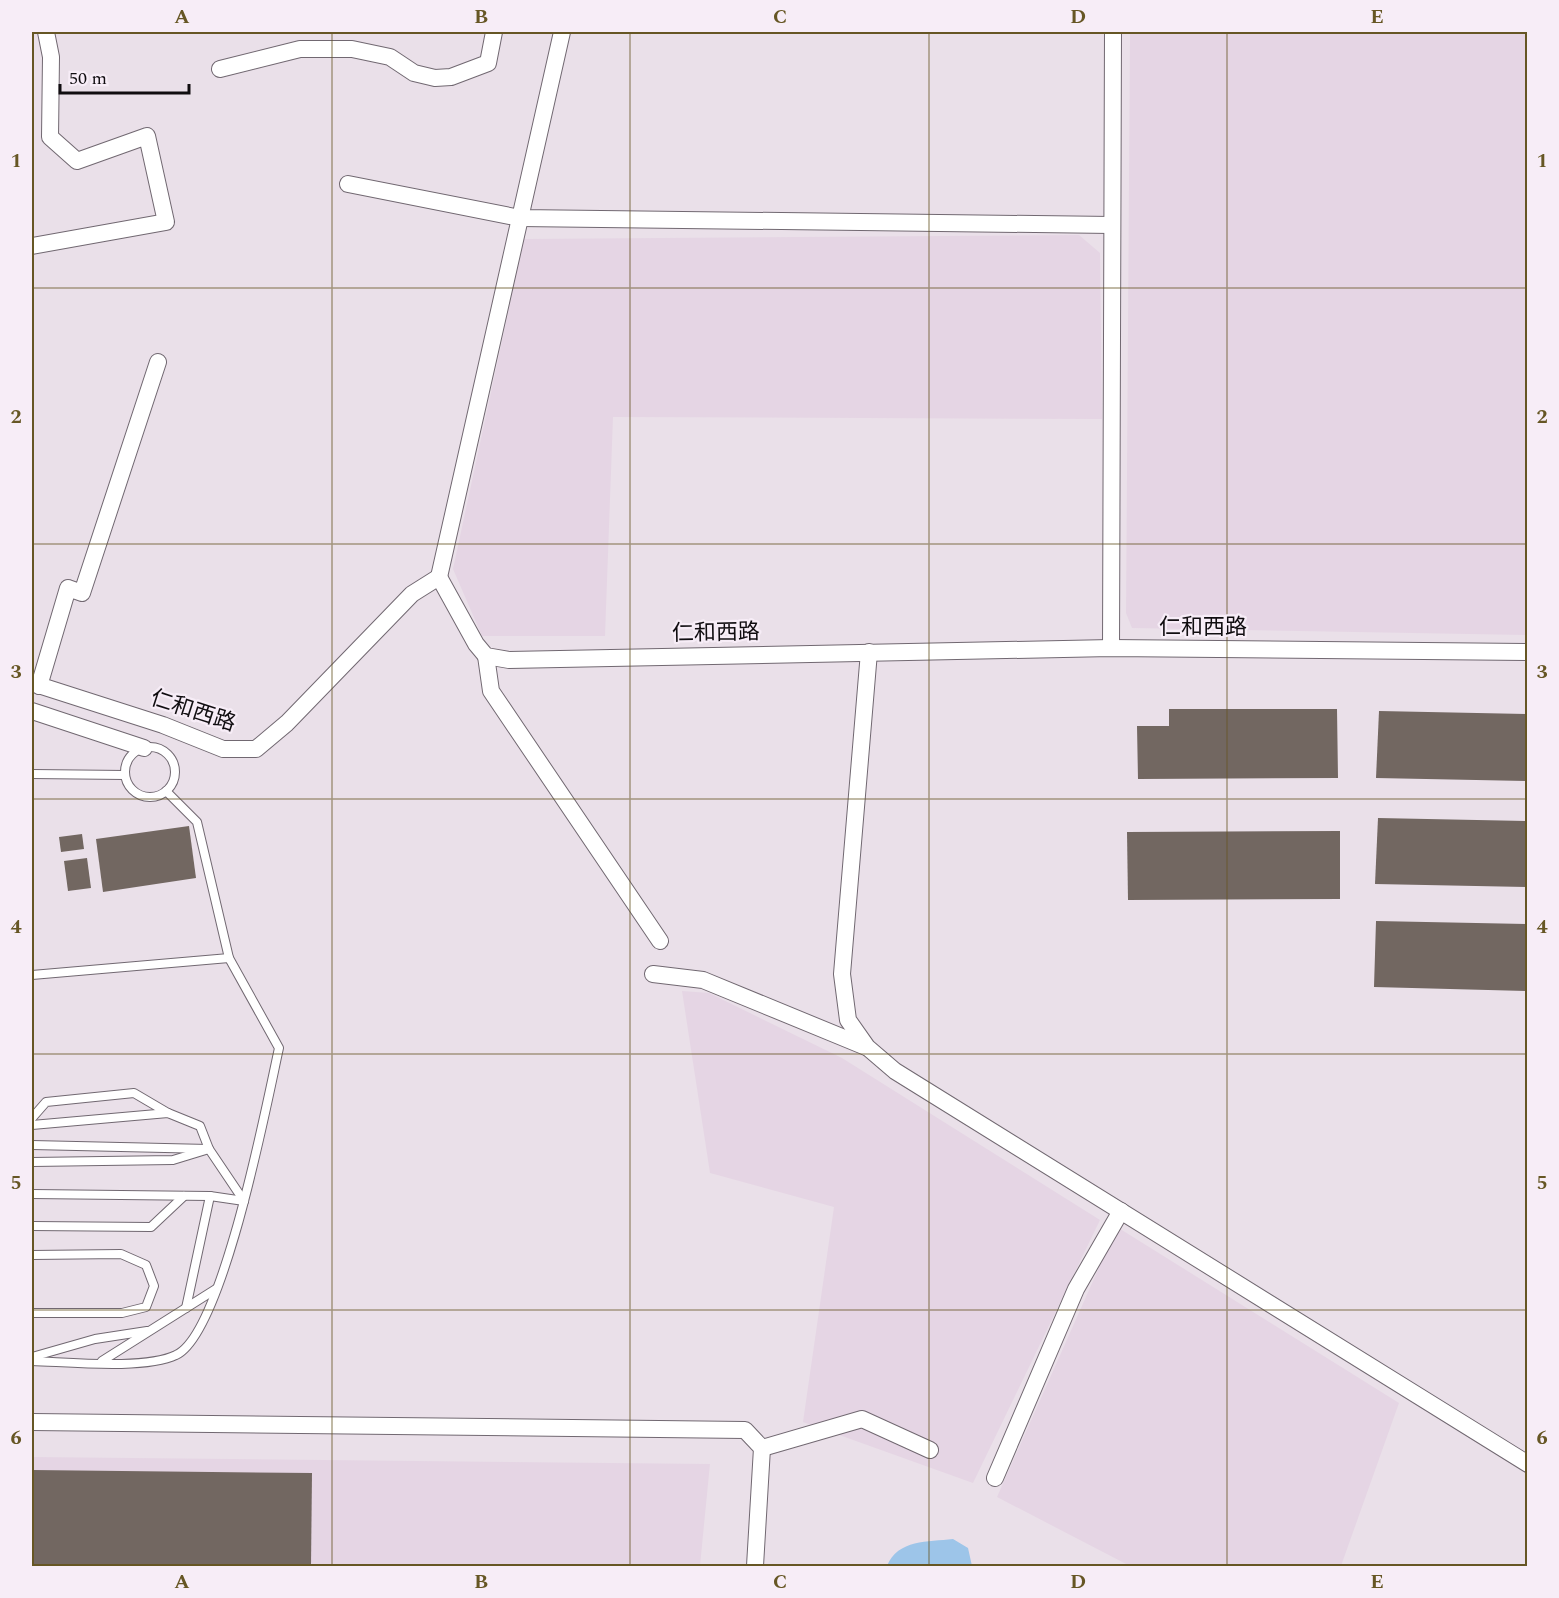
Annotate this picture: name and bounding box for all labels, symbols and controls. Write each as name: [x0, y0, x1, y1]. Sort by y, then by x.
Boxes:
text: A: [174, 2, 190, 32]
text: B: [474, 2, 488, 32]
text: C: [773, 2, 787, 32]
text: D: [1070, 2, 1086, 32]
text: E: [1370, 2, 1384, 32]
scale bar: [60, 57, 189, 95]
text: 50 m: [69, 65, 107, 92]
text: 1: [10, 146, 22, 176]
text: 1: [1536, 146, 1548, 176]
text: 2: [10, 402, 22, 432]
text: 2: [1536, 402, 1548, 432]
street label: 仁和西路: [1159, 611, 1247, 644]
street label: 仁和西路: [672, 616, 760, 650]
text: 3: [10, 657, 22, 687]
text: 3: [1536, 657, 1548, 687]
street label: 仁和西路: [146, 682, 240, 740]
text: 4: [10, 912, 22, 942]
text: 4: [1536, 912, 1548, 942]
text: 5: [10, 1168, 22, 1198]
text: 5: [1536, 1168, 1548, 1198]
text: 6: [10, 1423, 22, 1453]
text: 6: [1536, 1423, 1548, 1453]
text: A: [174, 1567, 190, 1597]
text: B: [474, 1567, 488, 1597]
text: C: [773, 1567, 787, 1597]
text: D: [1070, 1567, 1086, 1597]
text: E: [1370, 1567, 1384, 1597]

